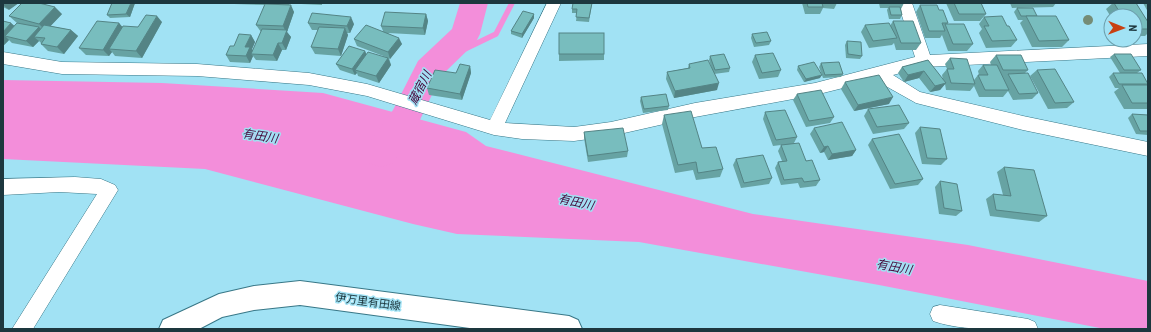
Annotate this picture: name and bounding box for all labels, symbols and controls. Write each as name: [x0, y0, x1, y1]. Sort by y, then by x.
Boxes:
north arrow: [1103, 8, 1143, 48]
text: N: [1126, 25, 1139, 32]
water label: 蔵宿川: [406, 67, 435, 107]
water label: 有田川: [241, 126, 281, 146]
water label: 有田川: [557, 191, 597, 213]
water label: 有田川: [875, 257, 915, 277]
street label: 伊万里有田線: [334, 291, 402, 313]

